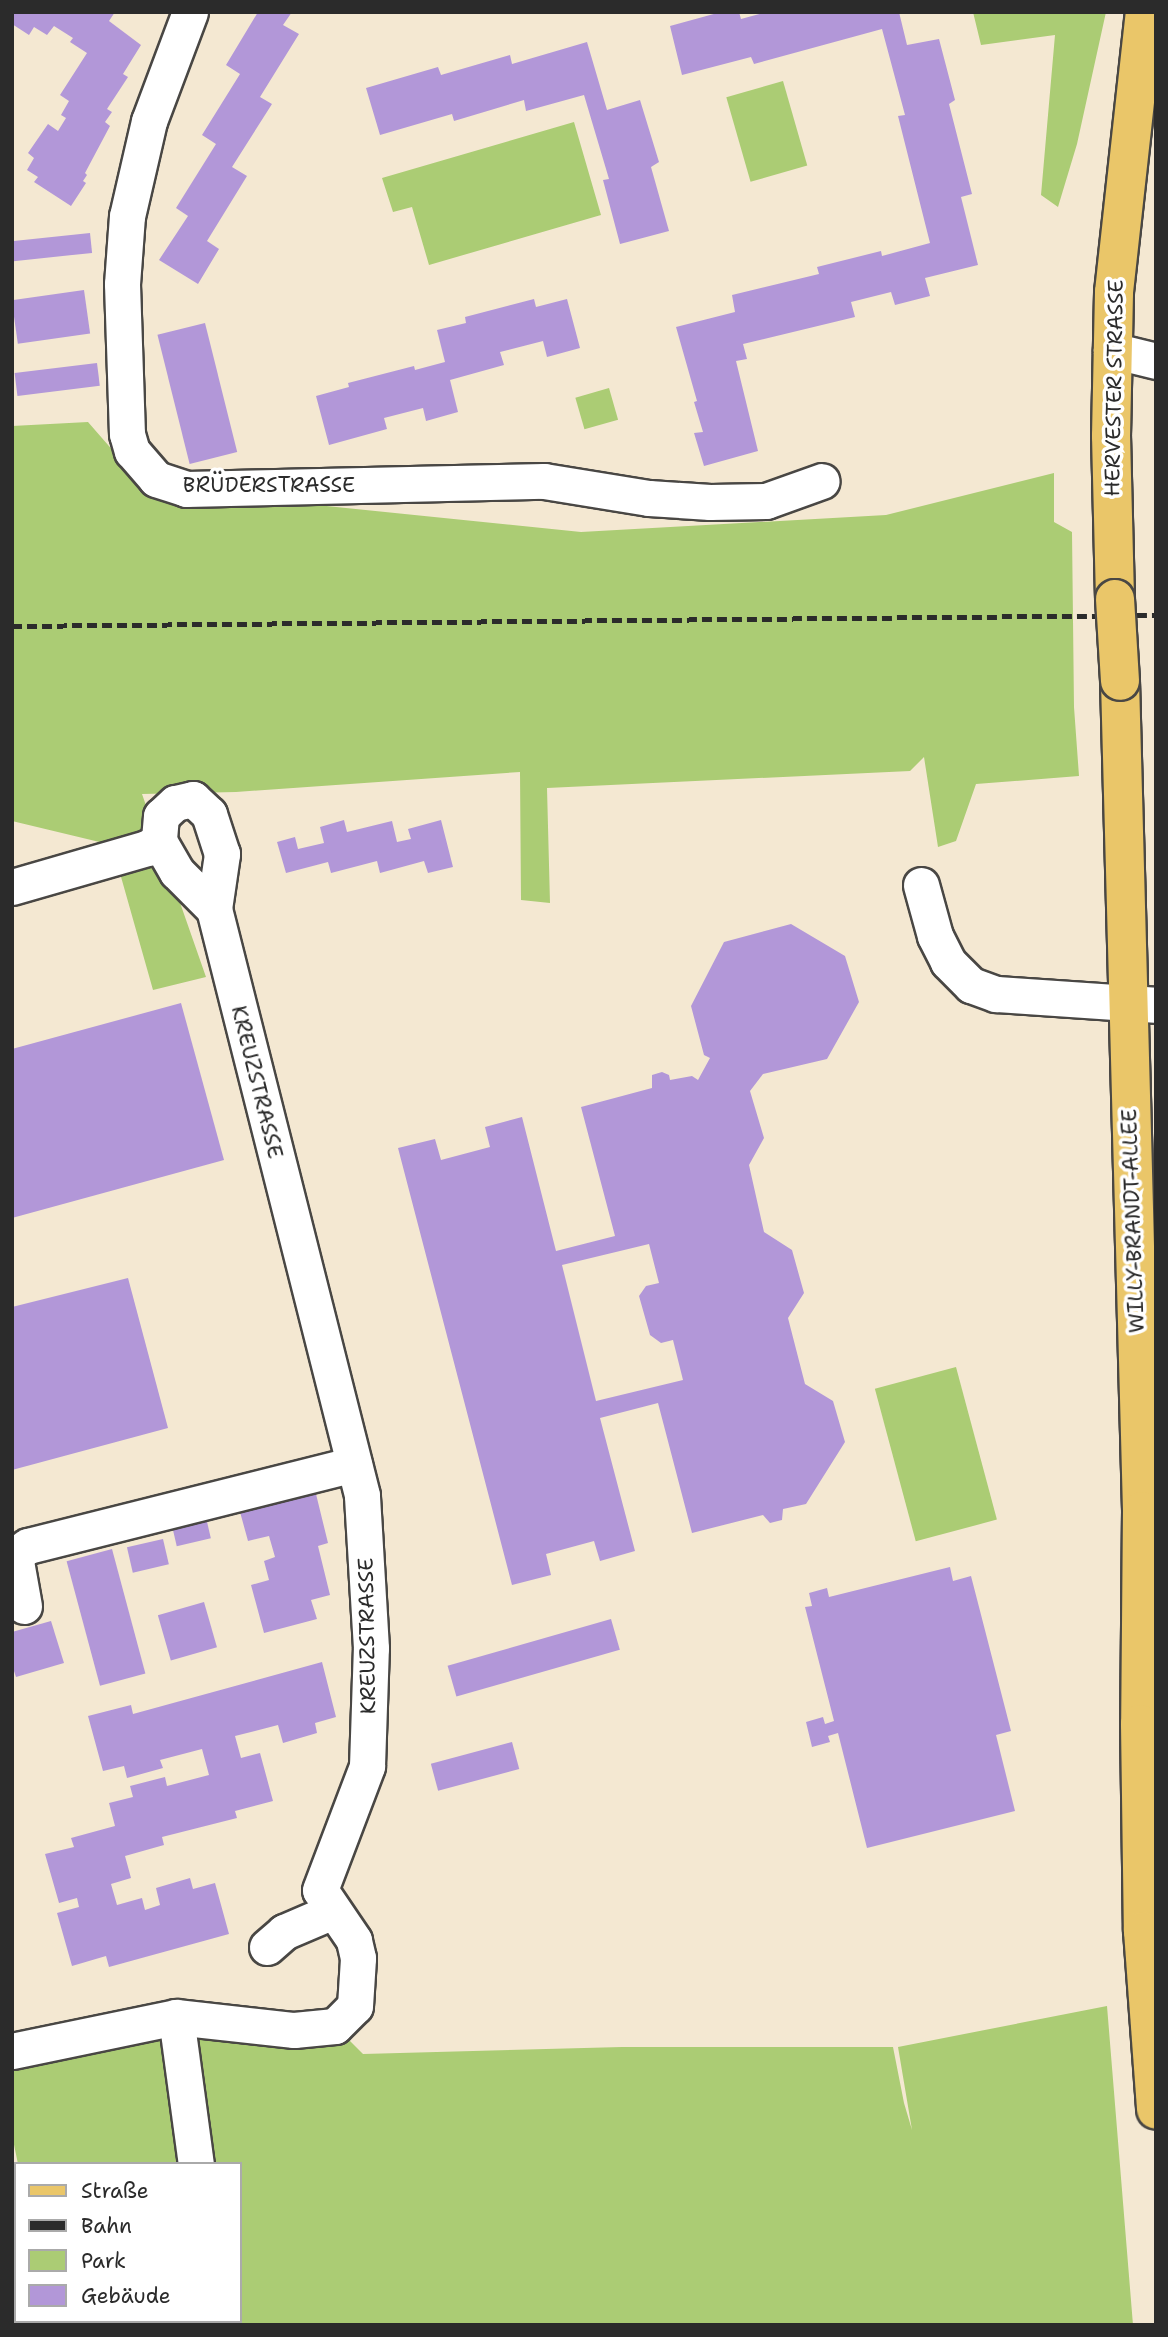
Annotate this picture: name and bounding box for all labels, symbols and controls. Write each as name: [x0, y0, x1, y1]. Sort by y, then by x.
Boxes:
street label: HERVESTER STRASSE: [1100, 279, 1128, 497]
street label: BRÜDERSTRASSE: [183, 472, 355, 498]
street label: KREUZSTRASSE: [226, 1003, 288, 1161]
street label: WILLY-BRANDT-ALLEE: [1116, 1108, 1150, 1334]
street label: KREUZSTRASSE: [353, 1557, 381, 1715]
legend: [14, 2162, 242, 2323]
text: Straße: [81, 2177, 149, 2205]
text: Bahn: [81, 2212, 132, 2240]
text: Park: [81, 2247, 126, 2275]
text: Gebäude: [81, 2282, 171, 2310]

